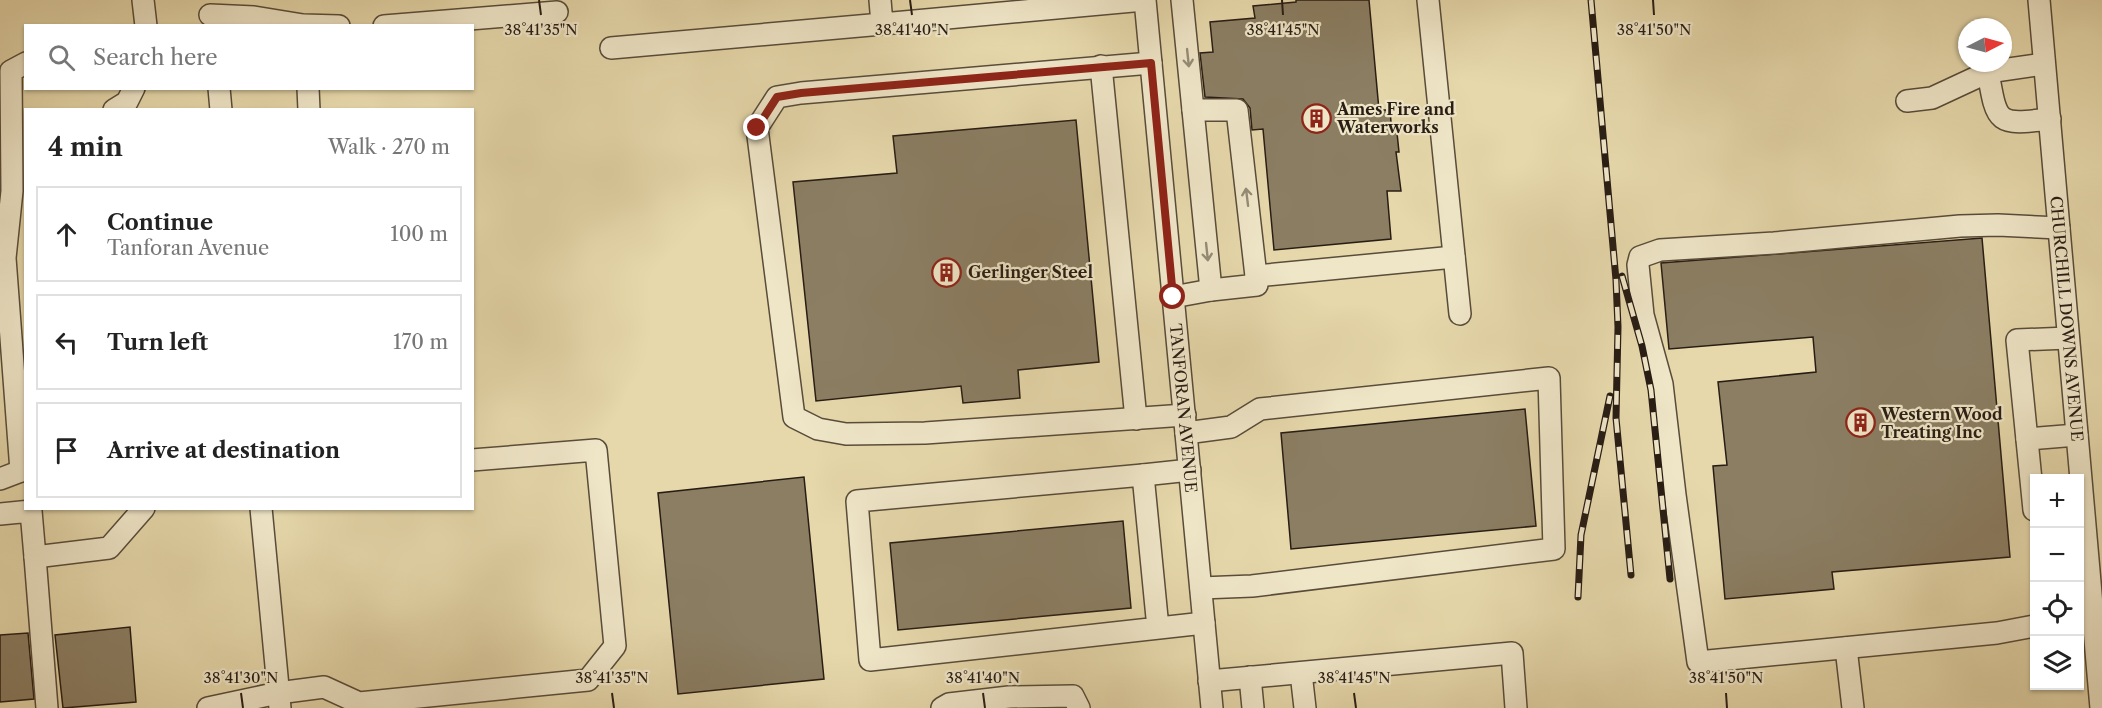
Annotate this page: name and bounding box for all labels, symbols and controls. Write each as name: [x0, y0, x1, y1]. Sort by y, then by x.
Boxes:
north arrow: [1958, 18, 2012, 72]
text: 38°41'35"N: [504, 20, 578, 39]
text: 38°41'40"N: [875, 20, 949, 39]
text: 38°41'45"N: [1246, 20, 1320, 39]
text: 38°41'50"N: [1617, 20, 1691, 39]
search box: [24, 24, 474, 90]
icon: search: [45, 41, 78, 74]
text: Search here: [93, 44, 218, 71]
one-way arrow: [1183, 48, 1194, 68]
place label: Ames Fire and Waterworks: [1336, 99, 1455, 137]
building icon: Ames Fire and Waterworks: [1300, 102, 1332, 134]
route end: [743, 114, 769, 140]
text: 4 min: [48, 131, 123, 163]
text: Walk · 270 m: [328, 135, 450, 159]
one-way arrow: [1241, 187, 1252, 207]
street label: CHURCHILL DOWNS AVENUE: [2046, 195, 2088, 442]
text: Continue: [107, 209, 213, 236]
icon: ahead: [50, 218, 83, 251]
text: 100 m: [390, 222, 448, 246]
text: Tanforan Avenue: [107, 236, 269, 260]
one-way arrow: [1202, 242, 1213, 262]
building icon: Gerlinger Steel: [931, 256, 963, 288]
place label: Gerlinger Steel: [968, 262, 1093, 282]
route start: [1159, 283, 1185, 309]
street label: TANFORAN AVENUE: [1166, 323, 1202, 494]
icon: left: [50, 326, 83, 359]
text: Turn left: [107, 329, 208, 356]
text: 170 m: [393, 330, 448, 354]
place label: Western Wood Treating Inc: [1880, 404, 2003, 442]
building icon: Western Wood Treating Inc: [1844, 407, 1876, 439]
icon: arrive: [50, 434, 83, 467]
text: Arrive at destination: [107, 437, 340, 464]
map controls: [2030, 474, 2084, 690]
button: +: [2030, 474, 2084, 528]
button: −: [2030, 528, 2084, 582]
button: locate: [2030, 582, 2084, 636]
button: layers: [2030, 636, 2084, 690]
text: 38°41'30"N: [204, 668, 278, 687]
text: 38°41'35"N: [575, 668, 649, 687]
text: 38°41'40"N: [946, 668, 1020, 687]
text: 38°41'45"N: [1317, 668, 1391, 687]
text: 38°41'50"N: [1689, 668, 1763, 687]

